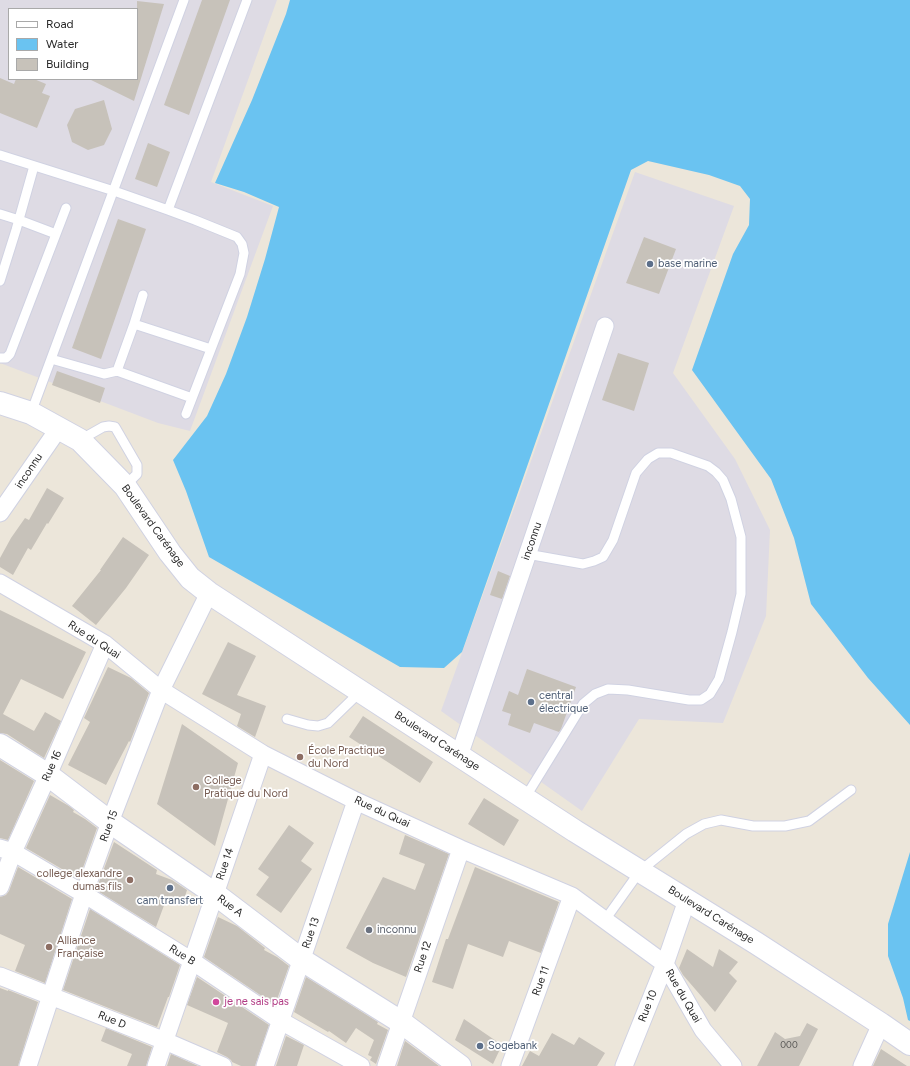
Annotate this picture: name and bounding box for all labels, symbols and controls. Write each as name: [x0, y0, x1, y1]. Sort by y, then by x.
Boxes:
legend: [8, 8, 138, 80]
text: Road: [46, 17, 74, 31]
text: Water: [46, 37, 78, 51]
text: Building: [46, 57, 89, 71]
place label: base marine: [658, 257, 717, 271]
marker: base marine: [645, 259, 655, 269]
street label: inconnu: [13, 451, 45, 491]
street label: Boulevard Carénage: [119, 482, 187, 570]
street label: inconnu: [519, 520, 545, 562]
street label: Rue du Quai: [65, 618, 123, 662]
place label: central électrique: [539, 689, 588, 715]
marker: central électrique: [526, 697, 536, 707]
street label: Boulevard Carénage: [392, 708, 482, 774]
place label: École Practique du Nord: [308, 744, 385, 770]
street label: Rue 16: [39, 748, 65, 784]
marker: École Practique du Nord: [295, 752, 305, 762]
place label: College Pratique du Nord: [204, 774, 288, 800]
marker: College Pratique du Nord: [191, 782, 201, 792]
street label: Rue du Quai: [352, 793, 412, 831]
street label: Rue 15: [97, 808, 121, 844]
street label: Rue 14: [213, 846, 237, 882]
place label: college alexandre dumas fils: [37, 867, 122, 893]
marker: college alexandre dumas fils: [125, 875, 135, 885]
marker: cam transfert: [165, 883, 175, 893]
street label: Boulevard Carénage: [665, 883, 757, 947]
street label: Rue A: [214, 892, 246, 920]
place label: cam transfert: [137, 894, 203, 908]
street label: Rue 13: [300, 916, 322, 950]
place label: inconnu: [377, 923, 416, 937]
marker: inconnu: [364, 925, 374, 935]
place label: Alliance Française: [57, 934, 104, 960]
street label: Rue 12: [411, 940, 435, 974]
marker: Alliance Française: [44, 942, 54, 952]
street label: Rue B: [166, 942, 198, 968]
street label: Rue 11: [530, 964, 552, 998]
street label: Rue du Quai: [662, 967, 704, 1025]
street label: Rue 10: [636, 988, 660, 1024]
place label: je ne sais pas: [224, 995, 289, 1009]
marker: je ne sais pas: [211, 997, 221, 1007]
street label: Rue D: [96, 1008, 128, 1032]
place label: Sogebank: [488, 1039, 537, 1053]
house number: 000: [780, 1040, 798, 1050]
marker: Sogebank: [475, 1041, 485, 1051]

